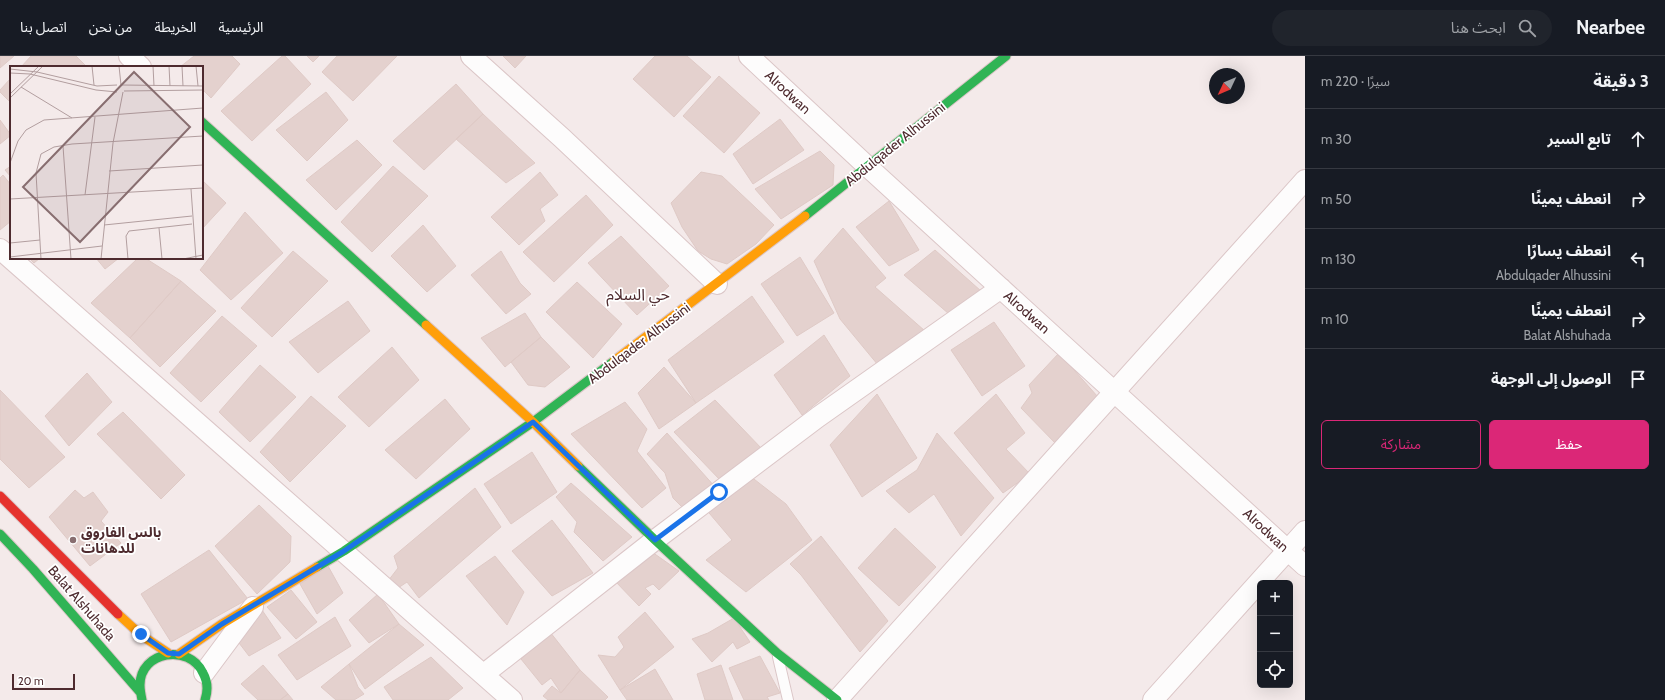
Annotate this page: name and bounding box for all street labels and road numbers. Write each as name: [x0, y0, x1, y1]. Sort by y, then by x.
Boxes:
street label: Alrodwan: [761, 66, 815, 118]
street label: Abdulqader Alhussini: [841, 98, 949, 190]
street label: Alrodwan: [1000, 287, 1054, 338]
street label: Abdulqader Alhussini: [584, 299, 694, 387]
street label: Alrodwan: [1239, 504, 1293, 556]
street label: Balat Alshuhada: [44, 562, 120, 645]

